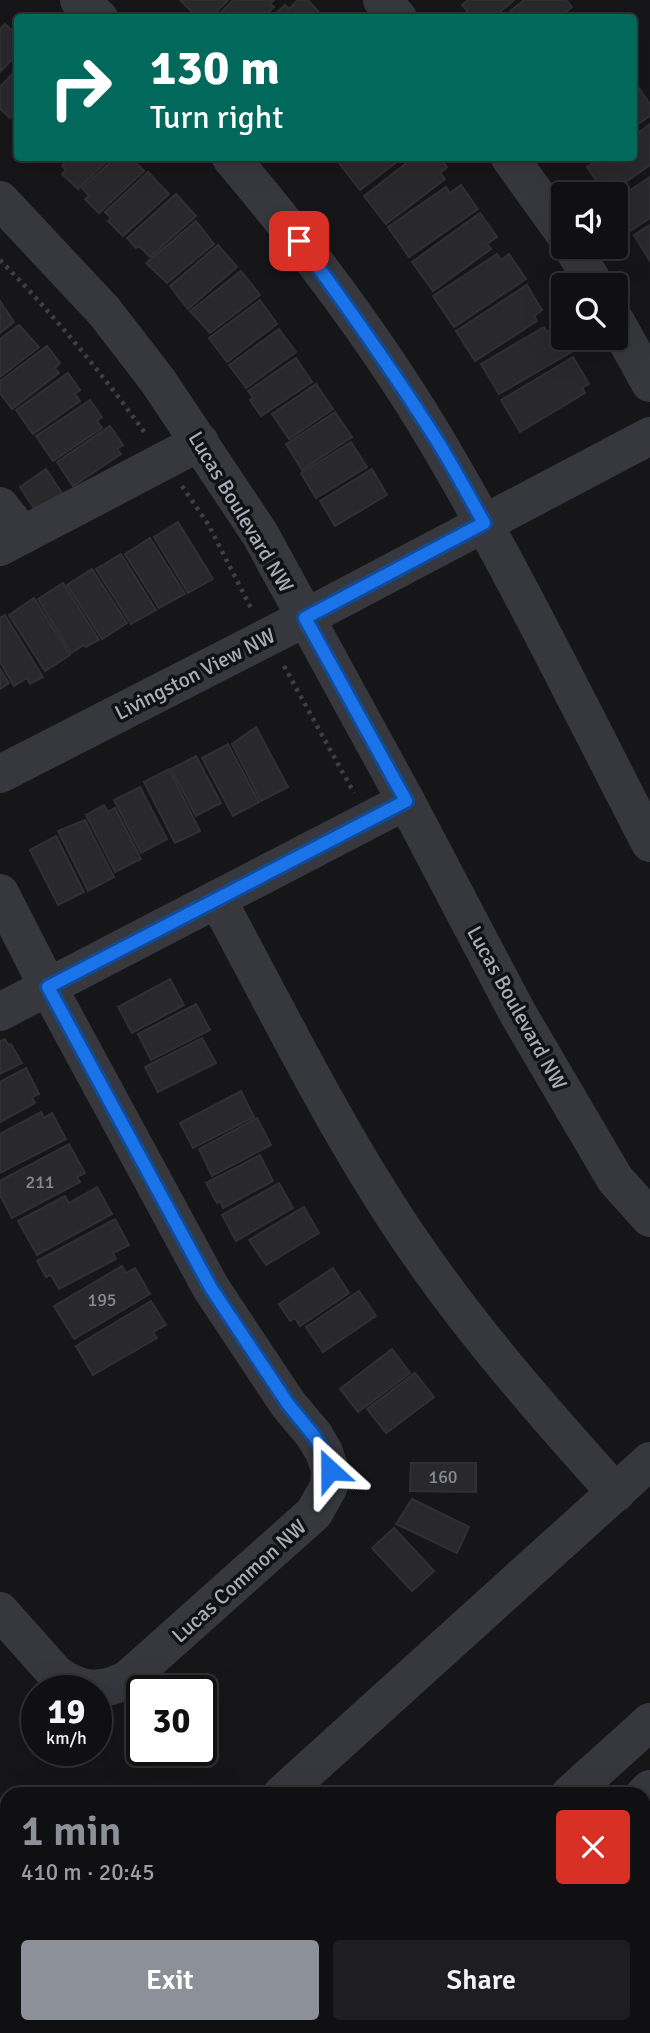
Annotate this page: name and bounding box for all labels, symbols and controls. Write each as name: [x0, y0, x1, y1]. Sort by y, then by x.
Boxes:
text: 130 m: [150, 38, 280, 98]
icon: right: [35, 42, 126, 133]
text: Turn right: [150, 98, 283, 137]
map controls: [551, 182, 628, 350]
button: sound: [551, 182, 628, 259]
pin: [269, 211, 329, 271]
icon: arrive: [280, 222, 318, 260]
button: search: [551, 273, 628, 350]
street label: Lucas Boulevard NW: [183, 427, 299, 597]
street label: Livingston View NW: [110, 622, 280, 726]
street label: Lucas Boulevard NW: [461, 922, 573, 1095]
house number: 211: [25, 1171, 55, 1193]
house number: 195: [87, 1289, 117, 1311]
position arrow: [293, 1433, 367, 1507]
house number: 160: [428, 1466, 458, 1488]
street label: Lucas Common NW: [166, 1514, 312, 1648]
speed limit sign: 30: [126, 1675, 217, 1766]
text: 19: [48, 1690, 85, 1733]
text: km/h: [46, 1727, 87, 1749]
text: 1 min: [21, 1806, 122, 1857]
button: close: [556, 1810, 630, 1884]
text: 410 m · 20:45: [21, 1858, 155, 1887]
button: Exit: [21, 1940, 319, 2020]
button: Share: [333, 1940, 630, 2020]

